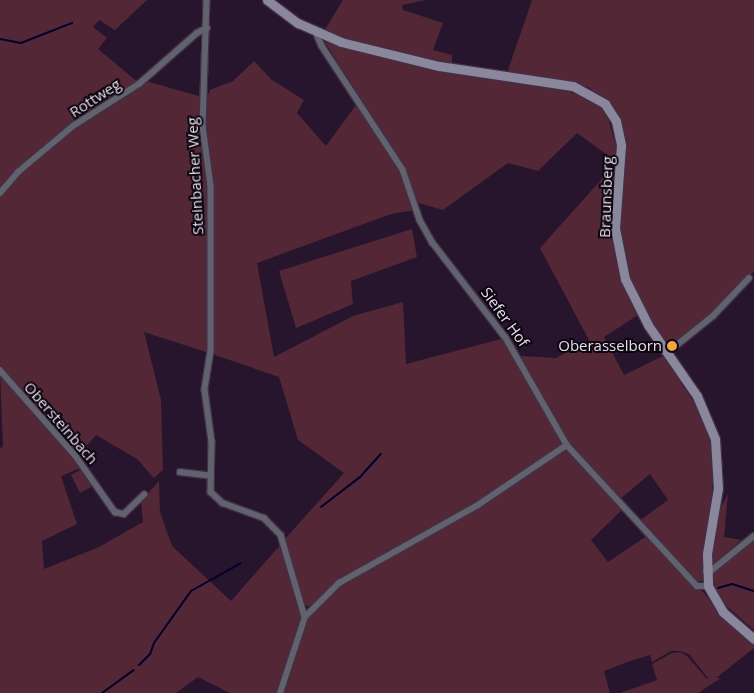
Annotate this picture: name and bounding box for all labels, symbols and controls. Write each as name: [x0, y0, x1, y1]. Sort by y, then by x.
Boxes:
street label: Rottweg: [66, 75, 124, 121]
street label: Steinbacher Weg: [183, 117, 207, 235]
street label: Braunsberg: [596, 156, 616, 238]
street label: Siefer Hof: [477, 284, 533, 350]
place label: Oberasselborn: [558, 337, 662, 355]
marker: Oberasselborn: [666, 340, 678, 352]
street label: Obersteinbach: [20, 378, 102, 468]

